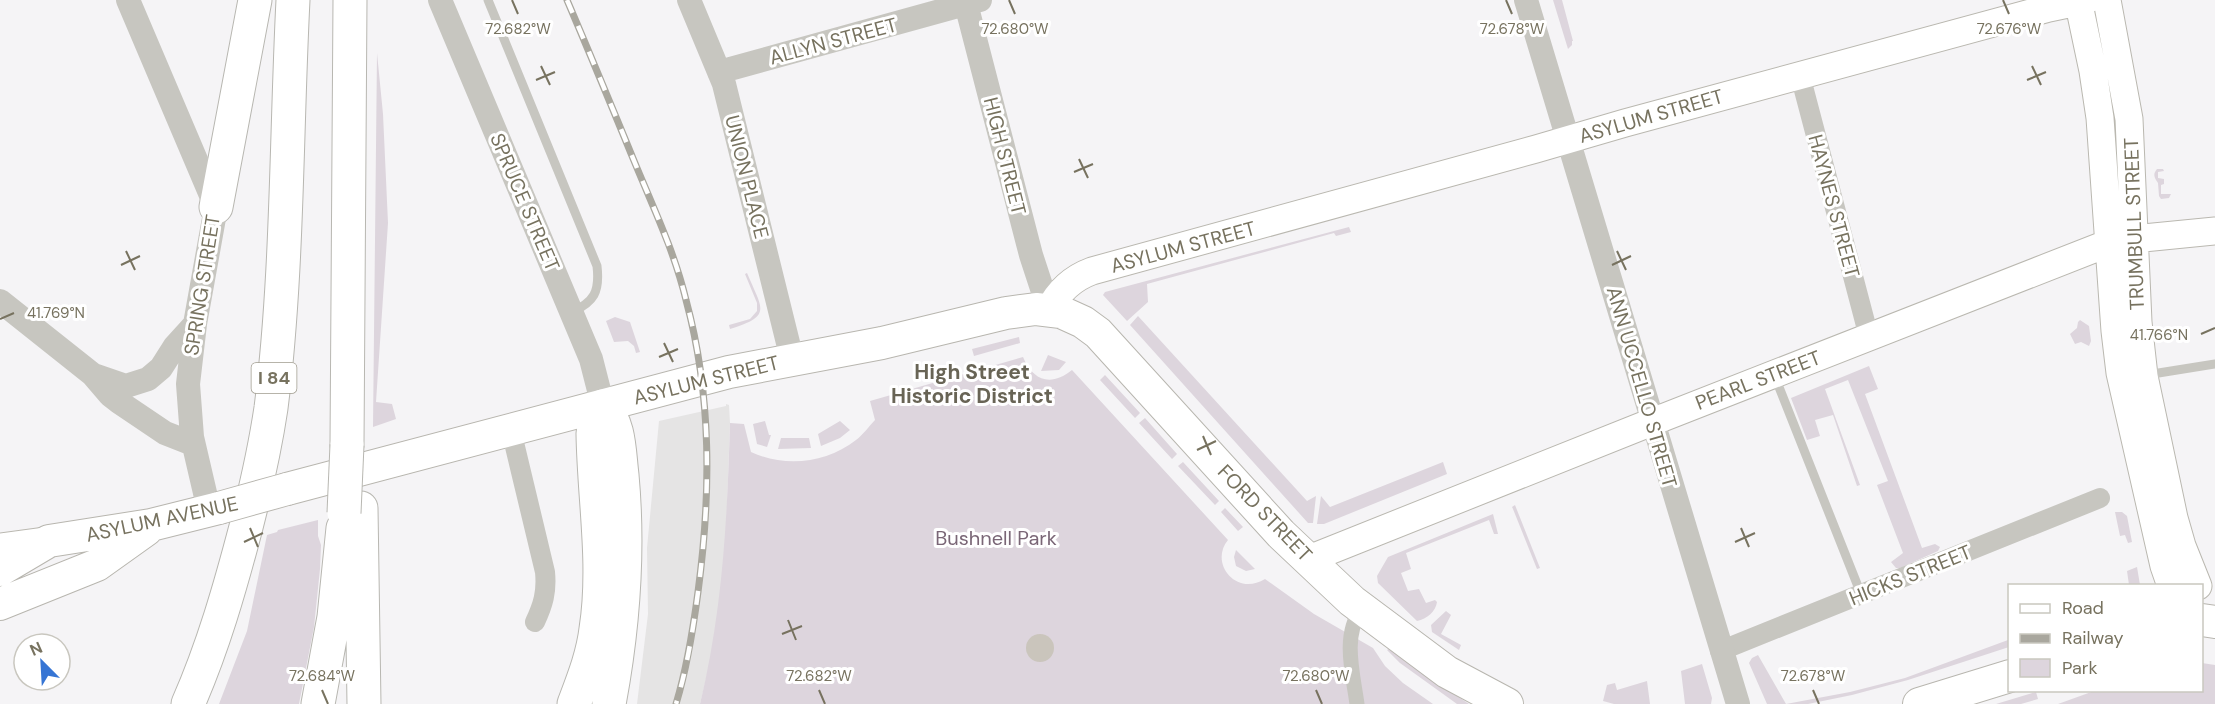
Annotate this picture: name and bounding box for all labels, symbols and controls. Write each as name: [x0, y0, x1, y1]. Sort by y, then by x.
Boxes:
street label: ALLYN STREET: [766, 11, 900, 71]
text: 72.682°W: [485, 19, 551, 39]
text: 72.680°W: [981, 19, 1049, 39]
text: 72.678°W: [1480, 19, 1545, 39]
text: 72.676°W: [1977, 19, 2042, 39]
street label: ASYLUM STREET: [1576, 83, 1726, 149]
street label: HIGH STREET: [978, 94, 1032, 218]
street label: UNION PLACE: [719, 112, 775, 242]
street label: SPRUCE STREET: [484, 129, 566, 275]
street label: HAYNES STREET: [1802, 132, 1866, 280]
street label: TRUMBULL STREET: [2118, 137, 2150, 311]
street label: SPRING STREET: [178, 213, 226, 357]
street label: ASYLUM STREET: [1108, 215, 1258, 279]
street label: ANN UCCELLO STREET: [1601, 283, 1683, 491]
text: 41.769°N: [27, 303, 85, 323]
text: 41.766°N: [2130, 325, 2188, 345]
street label: PEARL STREET: [1692, 344, 1824, 416]
street label: ASYLUM STREET: [630, 349, 782, 411]
district label: High Street Historic District: [891, 358, 1053, 410]
road number: I 84: [252, 363, 296, 393]
street label: FORD STREET: [1212, 459, 1318, 567]
street label: ASYLUM AVENUE: [83, 490, 241, 548]
park label: Bushnell Park: [935, 525, 1057, 551]
street label: HICKS STREET: [1845, 539, 1975, 611]
legend: [2008, 584, 2203, 692]
text: Road: [2062, 596, 2104, 620]
text: Railway: [2062, 626, 2124, 650]
north arrow: [12, 632, 72, 692]
text: N: [27, 637, 46, 661]
text: Park: [2062, 656, 2098, 680]
text: 72.684°W: [289, 666, 356, 686]
text: 72.682°W: [786, 666, 852, 686]
text: 72.680°W: [1282, 666, 1350, 686]
text: 72.678°W: [1781, 666, 1846, 686]

